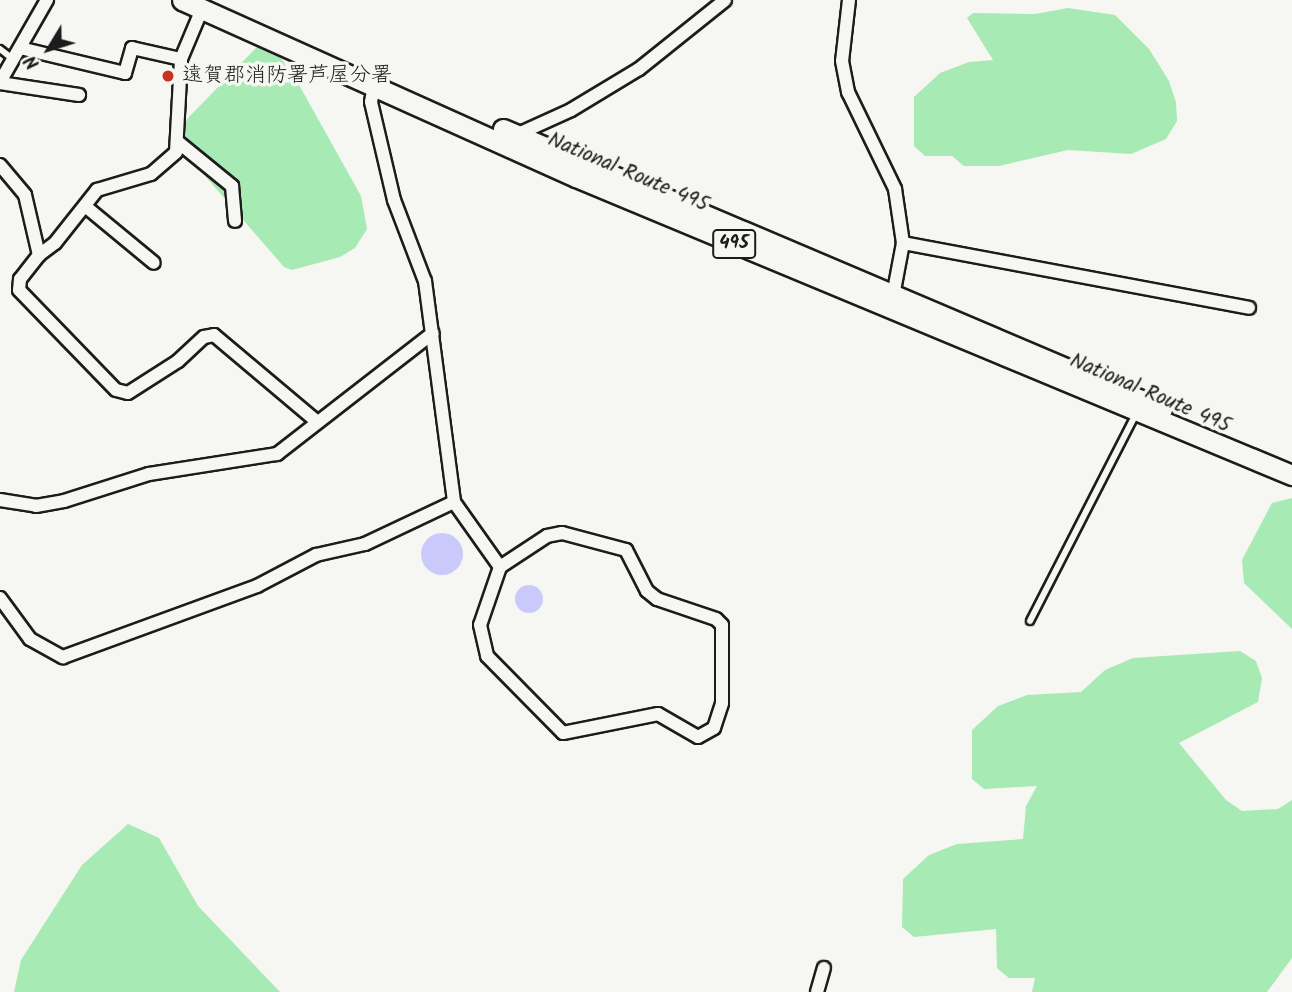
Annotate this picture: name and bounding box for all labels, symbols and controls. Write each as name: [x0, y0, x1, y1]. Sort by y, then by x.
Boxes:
north arrow: [14, 14, 84, 84]
text: N: [17, 48, 48, 76]
place label: 遠賀郡消防署芦屋分署: [182, 63, 392, 89]
marker: 遠賀郡消防署芦屋分署: [160, 68, 176, 84]
street label: National Route 495: [544, 128, 712, 218]
road number: 495: [711, 228, 757, 260]
street label: National Route 495: [1066, 349, 1234, 439]

